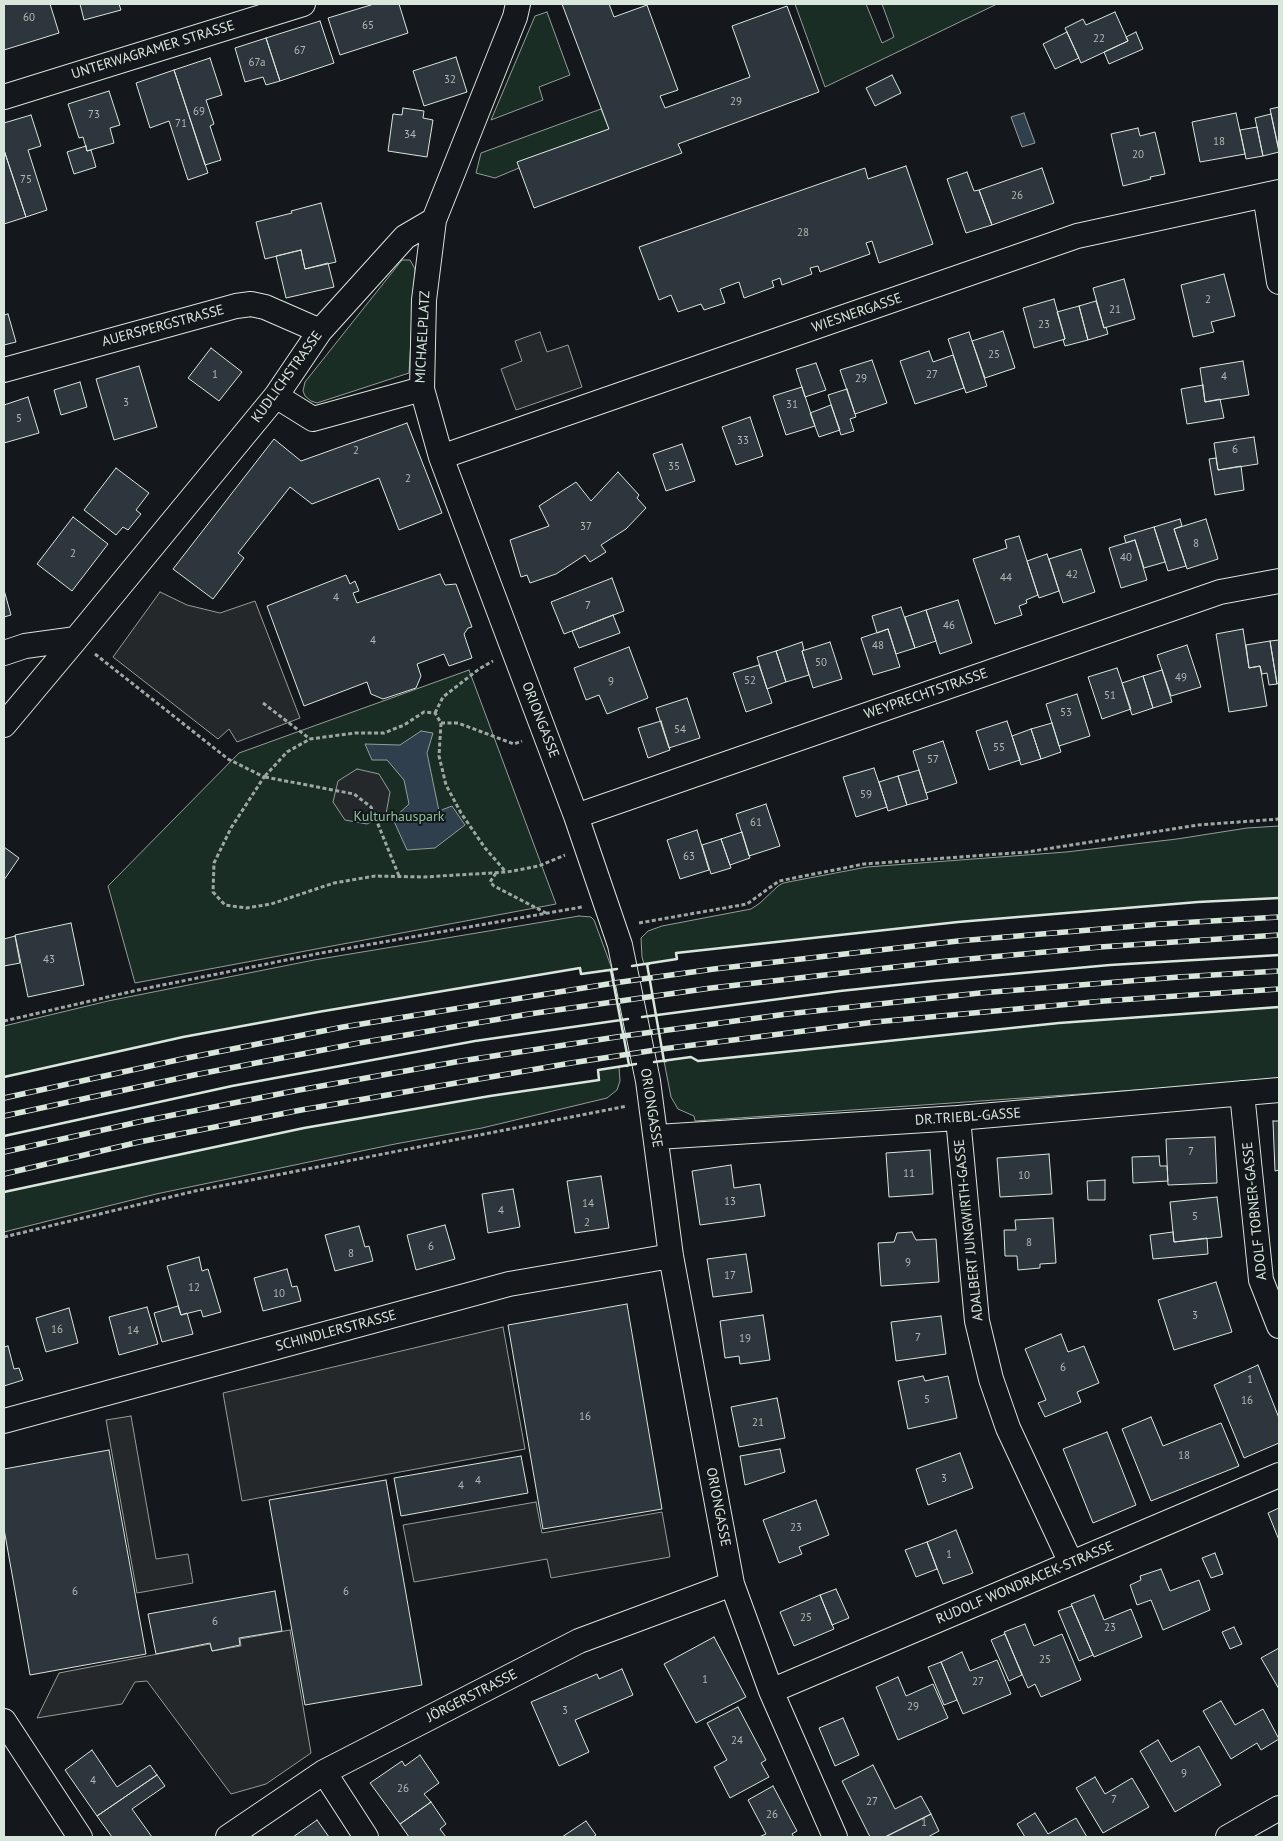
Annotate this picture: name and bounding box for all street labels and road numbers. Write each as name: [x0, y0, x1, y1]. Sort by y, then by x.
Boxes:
street label: UNTERWAGRAMER STRASSE: [69, 17, 237, 83]
street label: MICHAELPLATZ: [412, 290, 434, 384]
street label: WIESNERGASSE: [810, 290, 904, 336]
street label: AUERSPERGSTRASSE: [100, 302, 226, 350]
street label: KUDLICHSTRASSE: [248, 328, 326, 426]
street label: WEYPRECHTSTRASSE: [862, 665, 990, 723]
street label: ORIONGASSE: [518, 680, 562, 760]
street label: ORIONGASSE: [636, 1067, 666, 1149]
street label: DR.TRIEBL-GASSE: [914, 1105, 1022, 1129]
street label: ADALBERT JUNGWIRTH-GASSE: [951, 1138, 987, 1322]
street label: ADOLF TOBNER-GASSE: [1239, 1141, 1271, 1281]
street label: SCHINDLERSTRASSE: [274, 1307, 398, 1355]
street label: ORIONGASSE: [702, 1466, 734, 1548]
street label: RUDOLF WONDRACEK-STRASSE: [934, 1538, 1116, 1628]
street label: JÖRGERSTRASSE: [424, 1666, 520, 1726]

